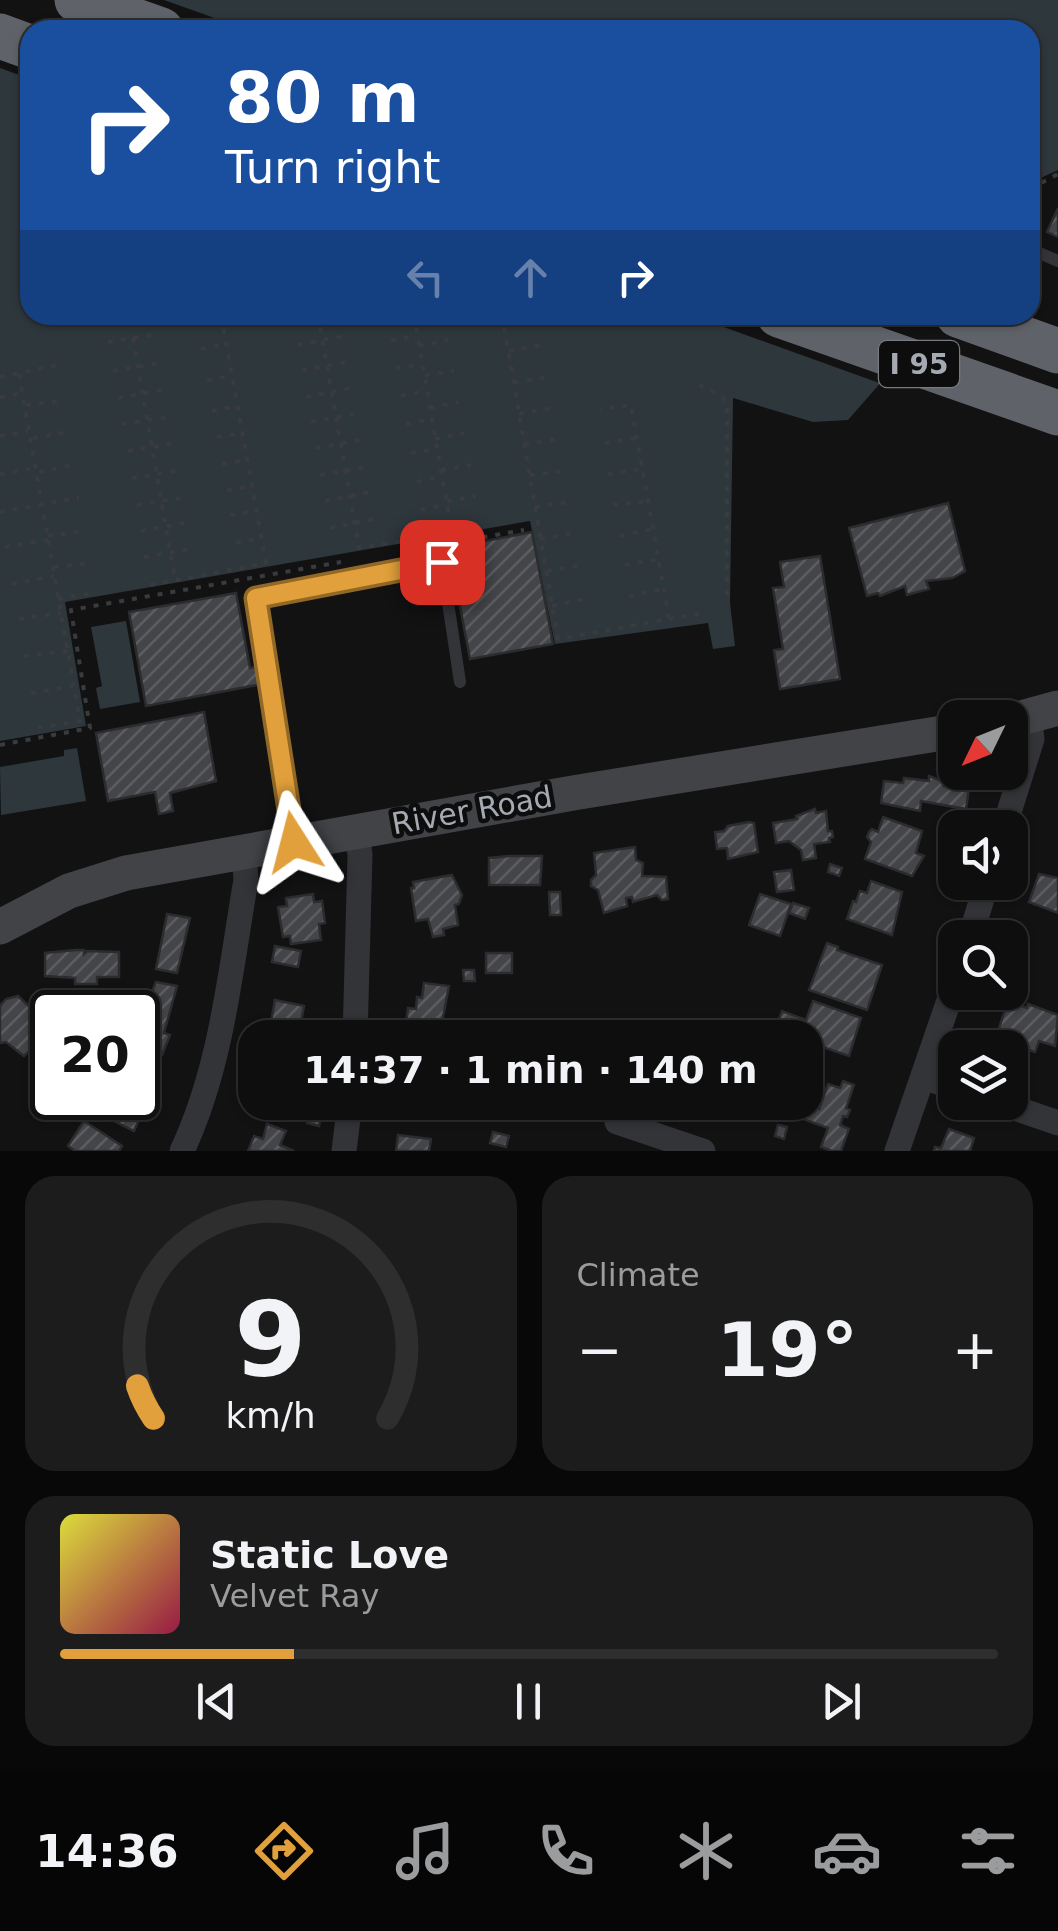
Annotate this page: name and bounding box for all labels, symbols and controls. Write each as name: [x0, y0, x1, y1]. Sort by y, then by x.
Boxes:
text: 80 m: [225, 57, 420, 139]
icon: right: [60, 60, 190, 190]
text: Turn right: [225, 141, 440, 194]
icon: left: [398, 250, 453, 305]
icon: ahead: [503, 250, 558, 305]
icon: right: [608, 250, 663, 305]
road number: I 95: [879, 341, 959, 387]
pin: [400, 520, 485, 605]
icon: arrive: [415, 535, 470, 590]
north arrow: [938, 700, 1028, 790]
map controls: [938, 700, 1028, 1120]
street label: River Road: [389, 779, 555, 841]
position arrow: [242, 790, 346, 894]
button: sound: [938, 810, 1028, 900]
button: search: [938, 920, 1028, 1010]
speed limit sign: 20: [30, 990, 160, 1120]
button: layers: [938, 1030, 1028, 1120]
text: 14:37 · 1 min · 140 m: [303, 1048, 758, 1092]
text: Climate: [577, 1256, 700, 1294]
text: 9: [235, 1279, 307, 1401]
text: 19°: [716, 1306, 858, 1394]
text: −: [577, 1318, 623, 1382]
text: +: [952, 1318, 998, 1382]
text: km/h: [226, 1395, 316, 1436]
text: Static Love: [210, 1533, 449, 1577]
text: Velvet Ray: [210, 1577, 379, 1615]
icon: previous: [189, 1674, 244, 1729]
icon: pause: [501, 1674, 556, 1729]
icon: next: [814, 1674, 869, 1729]
icon: directions: [249, 1816, 319, 1886]
icon: music: [390, 1816, 460, 1886]
icon: phone: [531, 1816, 601, 1886]
icon: climate: [671, 1816, 741, 1886]
icon: car: [812, 1816, 882, 1886]
icon: filters: [953, 1816, 1023, 1886]
text: 14:36: [35, 1825, 179, 1878]

